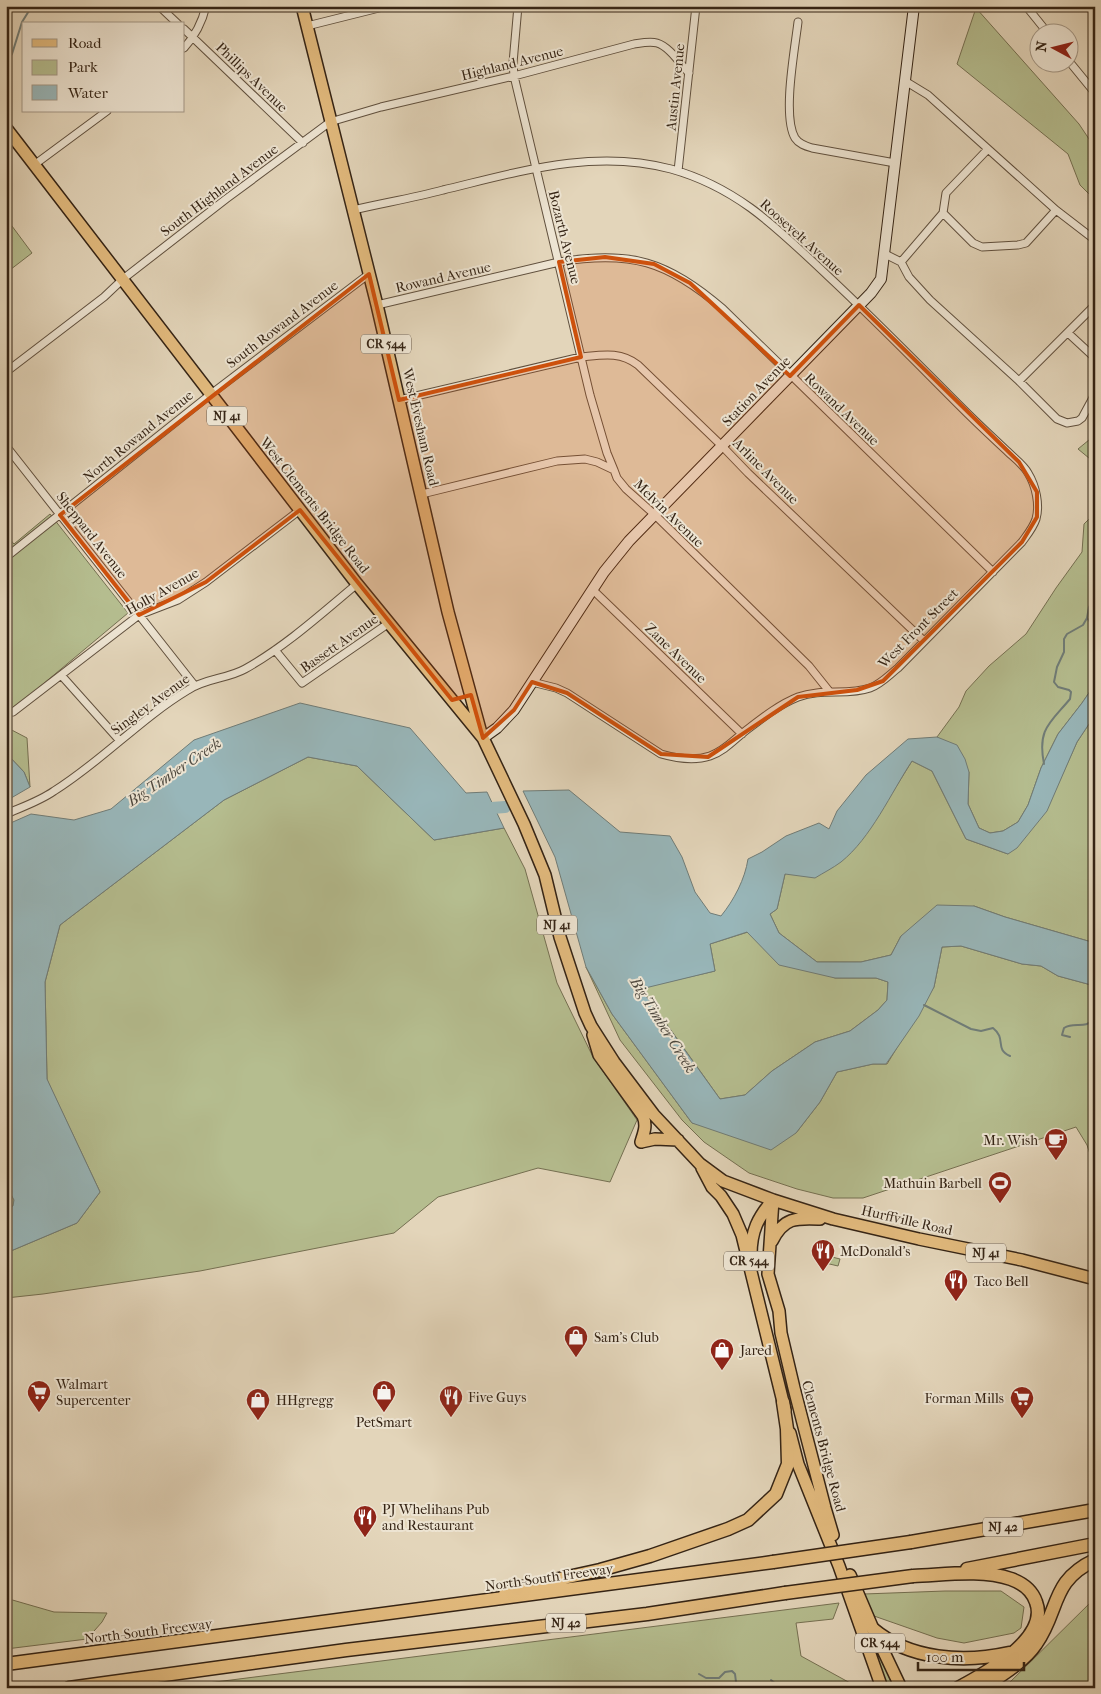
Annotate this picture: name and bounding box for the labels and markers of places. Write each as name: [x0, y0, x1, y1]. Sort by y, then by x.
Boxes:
cafe icon: Mr. Wish: [1043, 1127, 1069, 1161]
place label: Mr. Wish: [983, 1132, 1038, 1149]
sports icon: Mathuin Barbell: [987, 1170, 1013, 1204]
place label: Mathuin Barbell: [883, 1175, 982, 1192]
restaurant icon: McDonald's: [810, 1238, 836, 1272]
place label: McDonald's: [840, 1243, 911, 1260]
restaurant icon: Taco Bell: [943, 1268, 969, 1302]
place label: Taco Bell: [974, 1273, 1029, 1290]
shop icon: Sam's Club: [563, 1324, 589, 1358]
place label: Sam's Club: [594, 1329, 659, 1346]
shop icon: Jared: [709, 1337, 735, 1371]
place label: Jared: [739, 1342, 772, 1359]
place label: Walmart Supercenter: [55, 1376, 131, 1409]
supermarket icon: Walmart Supercenter: [26, 1379, 52, 1413]
shop icon: PetSmart: [371, 1379, 397, 1413]
restaurant icon: Five Guys: [438, 1384, 464, 1418]
supermarket icon: Forman Mills: [1009, 1385, 1035, 1419]
shop icon: HHgregg: [245, 1387, 271, 1421]
place label: Five Guys: [468, 1389, 526, 1406]
place label: Forman Mills: [924, 1390, 1004, 1407]
place label: HHgregg: [276, 1392, 334, 1409]
place label: PetSmart: [356, 1414, 412, 1431]
place label: PJ Whelihans Pub and Restaurant: [382, 1501, 489, 1534]
restaurant icon: PJ Whelihans Pub and Restaurant: [352, 1504, 378, 1538]

